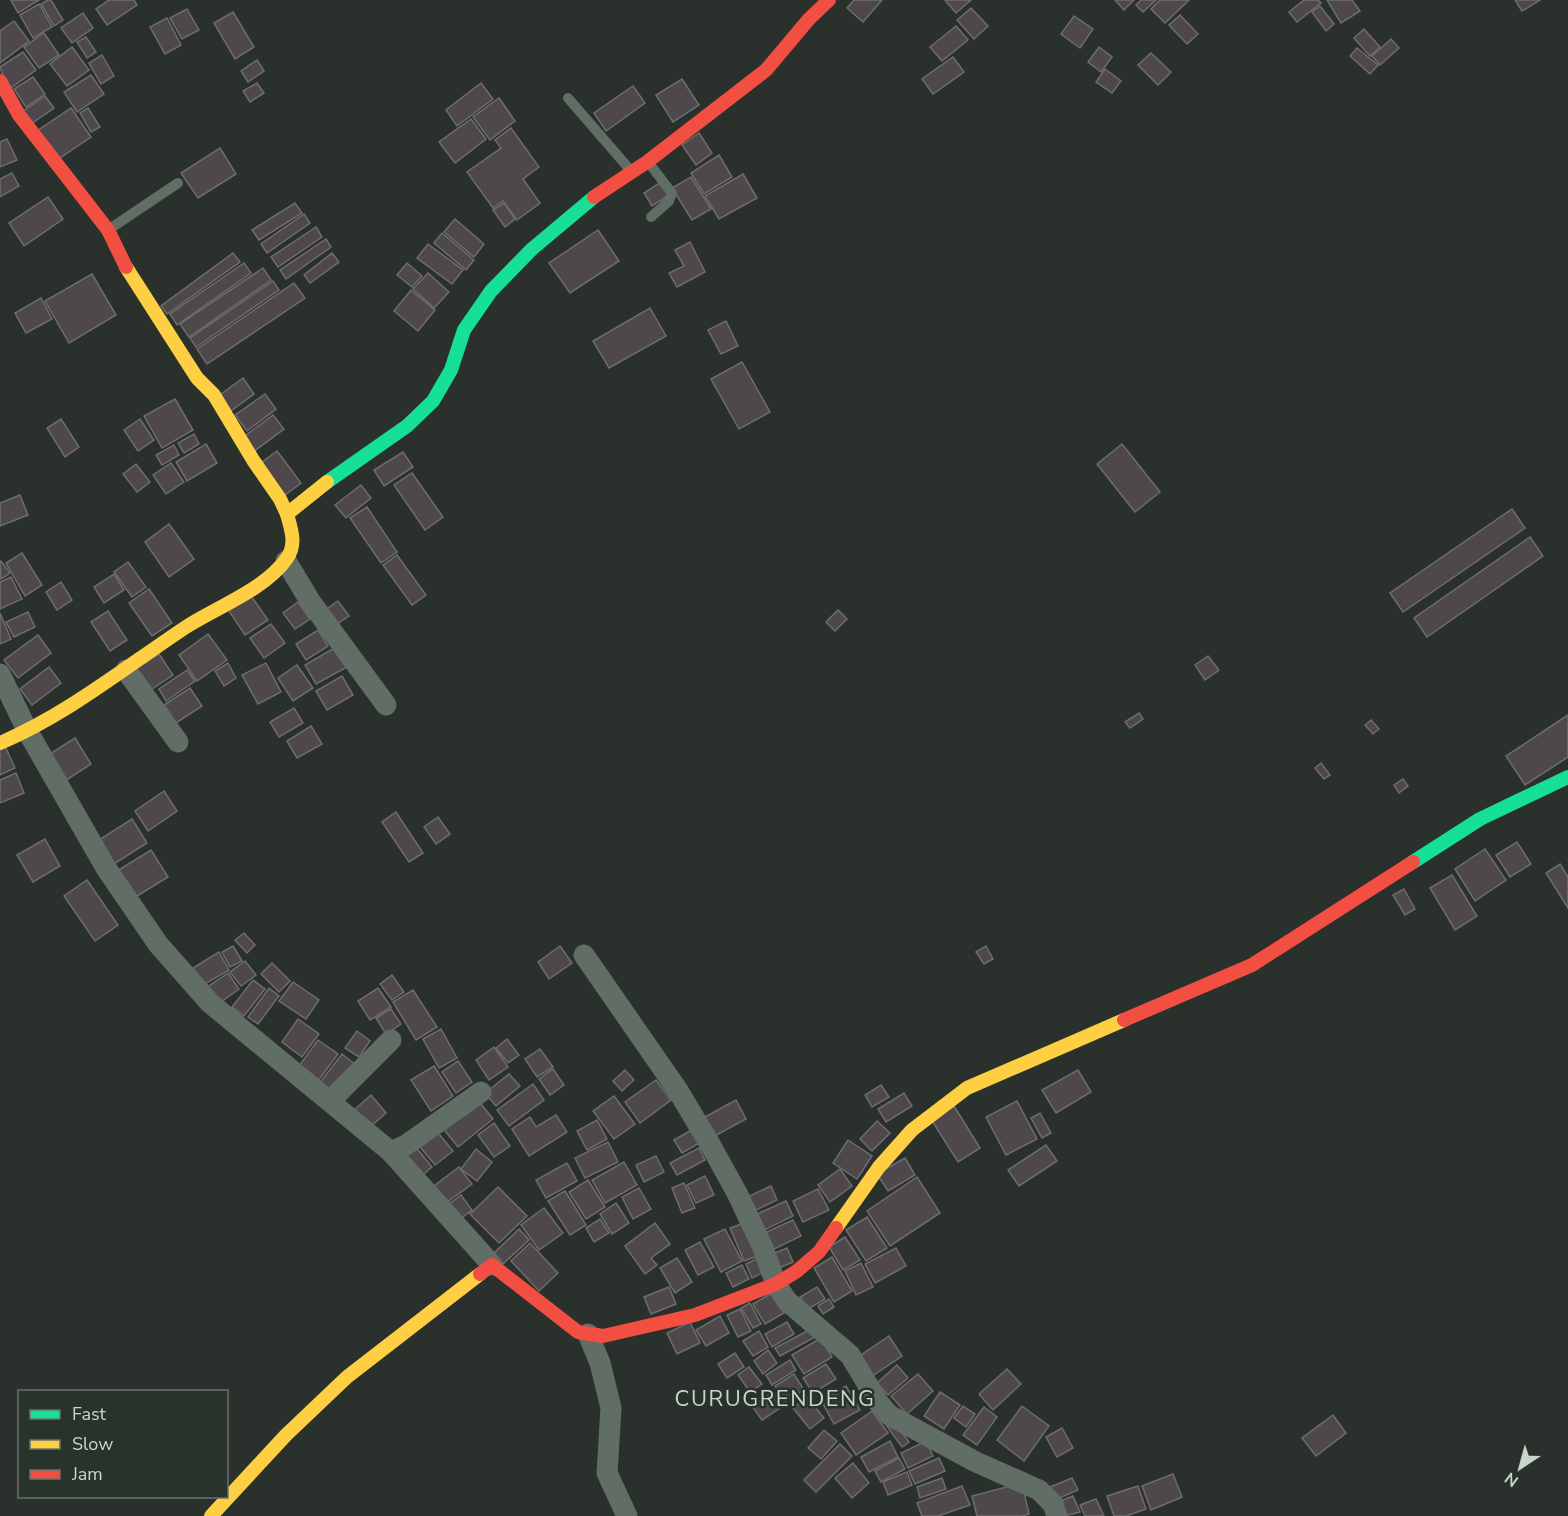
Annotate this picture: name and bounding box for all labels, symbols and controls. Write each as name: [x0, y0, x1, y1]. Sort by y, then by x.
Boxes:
district label: CURUGRENDENG: [675, 1384, 875, 1414]
legend: [18, 1390, 228, 1498]
text: Fast: [72, 1402, 107, 1426]
text: Slow: [72, 1432, 113, 1456]
north arrow: [1490, 1438, 1550, 1498]
text: Jam: [71, 1462, 103, 1486]
text: N: [1500, 1467, 1523, 1492]

